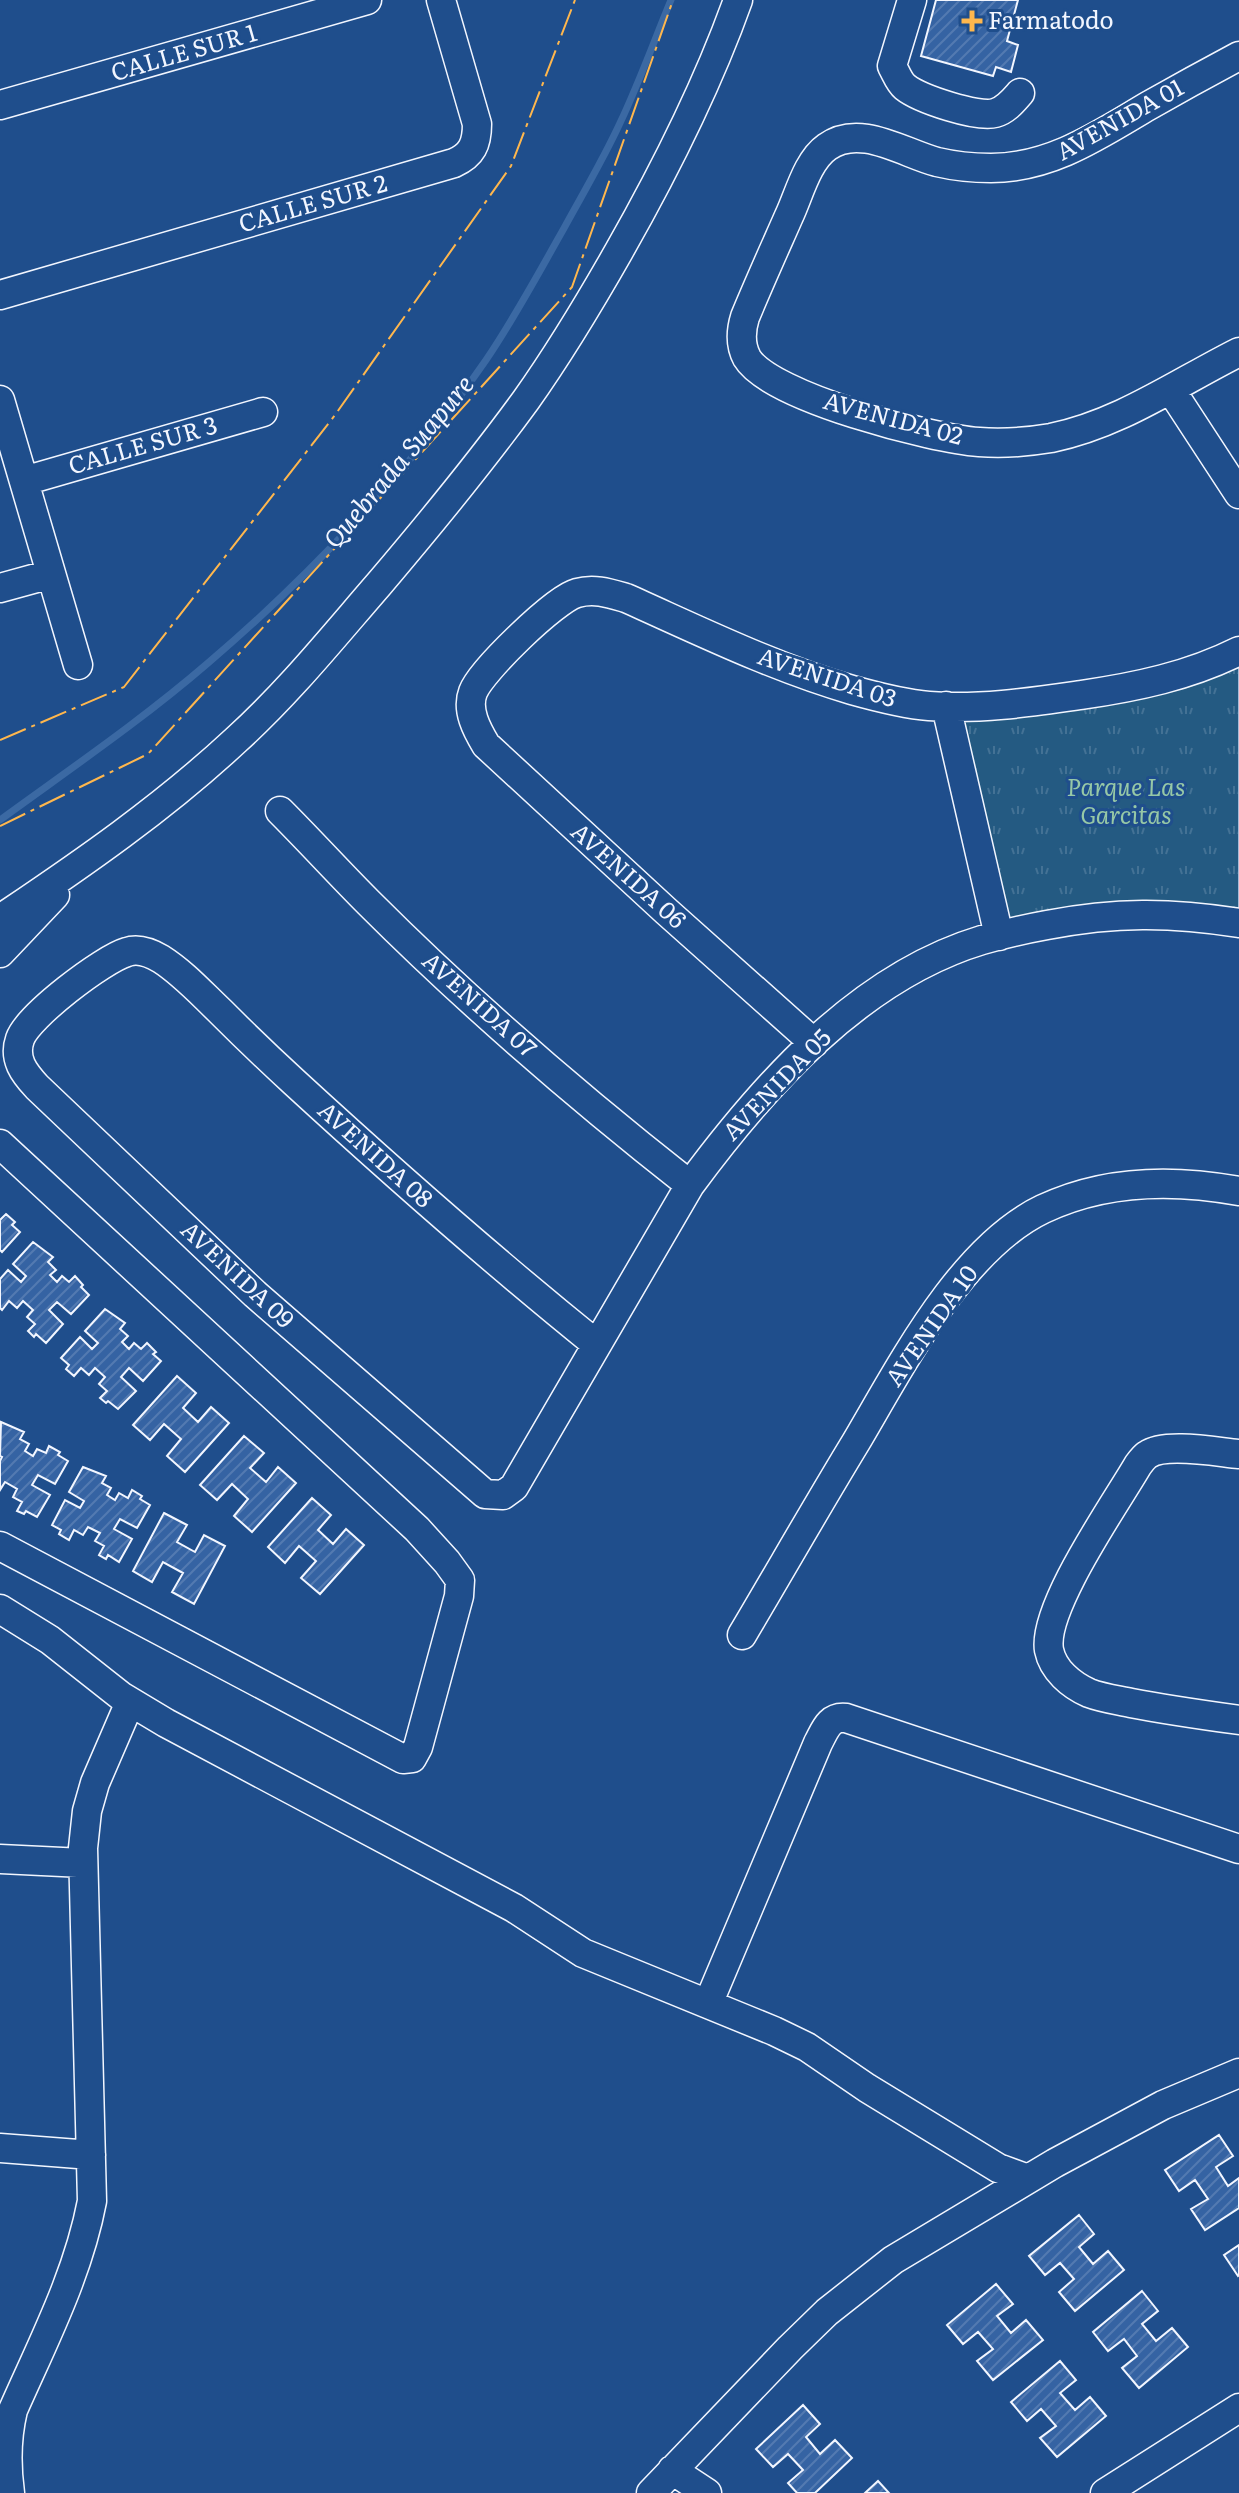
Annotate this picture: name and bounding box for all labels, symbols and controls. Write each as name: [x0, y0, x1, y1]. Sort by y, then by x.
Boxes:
place label: Farmatodo: [988, 1, 1114, 36]
marker: Farmatodo: [963, 12, 981, 30]
street label: CALLE SUR 1: [106, 13, 261, 88]
street label: AVENIDA 01: [1049, 68, 1189, 167]
street label: CALLE SUR 2: [234, 164, 391, 239]
water label: Quebrada Suapure: [313, 365, 482, 556]
street label: AVENIDA 02: [820, 381, 967, 452]
street label: CALLE SUR 3: [64, 406, 221, 482]
street label: AVENIDA 03: [754, 637, 902, 715]
park label: Parque Las Garcitas: [1067, 768, 1185, 831]
street label: AVENIDA 06: [564, 813, 695, 935]
street label: AVENIDA 07: [416, 942, 546, 1064]
street label: AVENIDA 05: [713, 1019, 838, 1147]
street label: AVENIDA 08: [311, 1092, 442, 1215]
street label: AVENIDA 09: [174, 1211, 303, 1335]
street label: AVENIDA 10: [875, 1257, 985, 1392]

